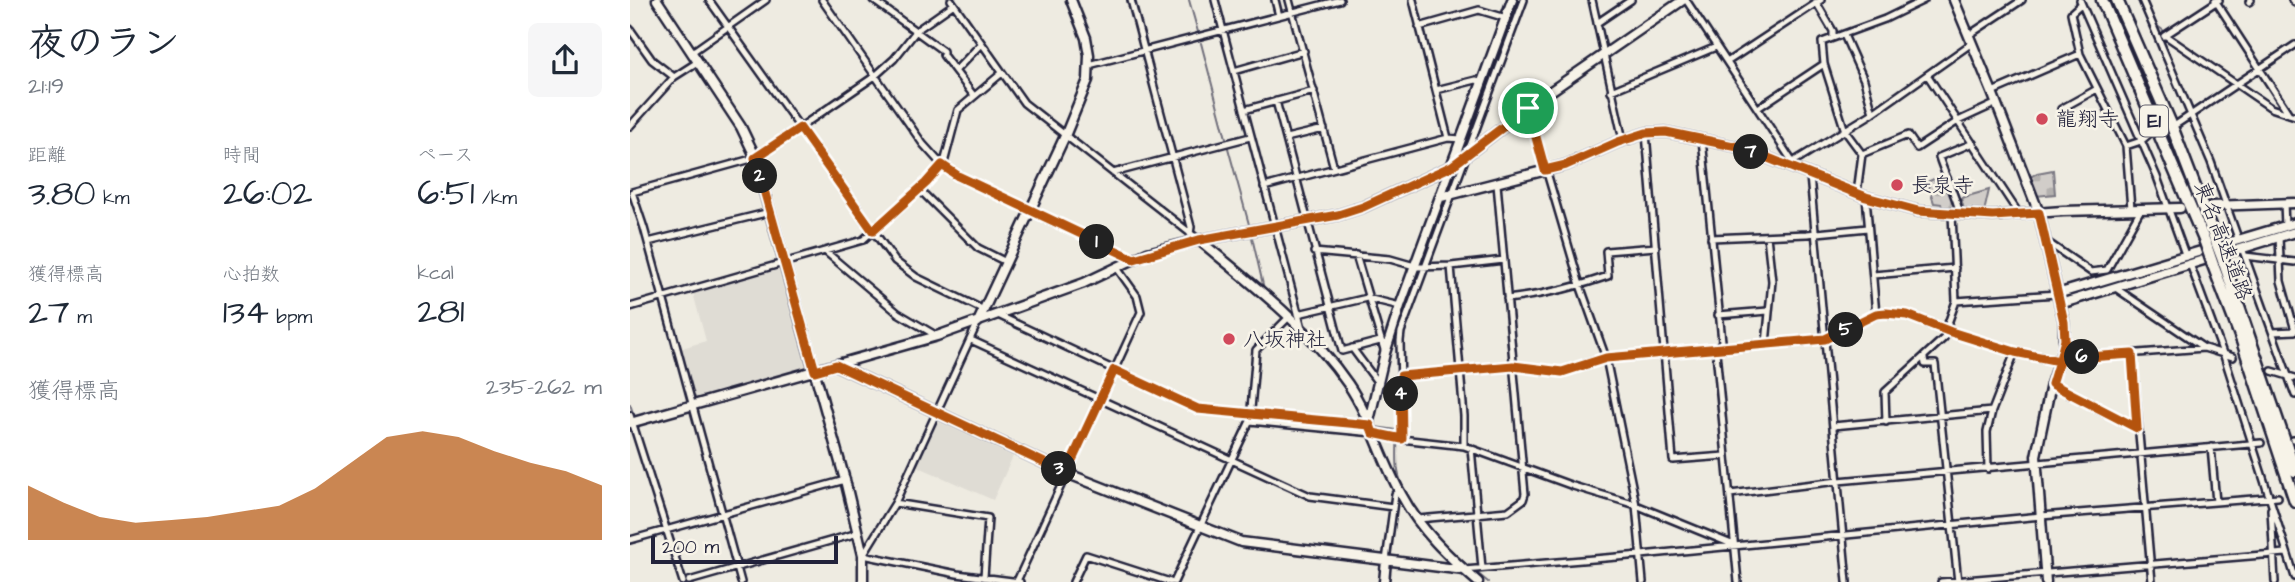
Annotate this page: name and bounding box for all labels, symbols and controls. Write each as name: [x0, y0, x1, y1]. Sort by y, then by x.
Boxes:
text: 夜のラン: [28, 18, 180, 70]
button: share: [528, 23, 602, 97]
text: 21:19: [28, 70, 64, 102]
pin: [1498, 78, 1558, 138]
icon: arrive: [1509, 89, 1547, 127]
place label: 龍翔寺: [2056, 105, 2119, 134]
road number: E1: [2140, 105, 2168, 136]
marker: 龍翔寺: [2034, 111, 2050, 127]
pin: 7: [1734, 134, 1768, 170]
text: 7: [1745, 138, 1756, 165]
text: 距離: [28, 142, 66, 169]
text: 時間: [223, 142, 261, 169]
text: ペース: [417, 142, 473, 169]
pin: 2: [743, 158, 778, 194]
text: 2: [754, 162, 765, 189]
text: 3.80: [28, 169, 96, 218]
text: 26:02: [223, 169, 313, 218]
text: 6:51: [417, 169, 474, 218]
place label: 長泉寺: [1911, 171, 1974, 200]
marker: 長泉寺: [1889, 177, 1905, 193]
street label: 東名高速道路: [2187, 177, 2259, 305]
text: km: [96, 185, 130, 212]
text: /km: [474, 185, 517, 212]
pin: 1: [1079, 224, 1114, 260]
text: 1: [1095, 228, 1098, 255]
text: kcal: [417, 260, 454, 287]
text: 獲得標高: [28, 261, 104, 288]
text: 心拍数: [223, 261, 280, 288]
text: 281: [417, 287, 465, 336]
text: 27: [28, 288, 70, 337]
text: 134: [223, 288, 269, 337]
text: m: [70, 304, 92, 331]
text: bpm: [269, 304, 312, 331]
pin: 5: [1828, 312, 1864, 348]
text: 5: [1839, 316, 1852, 343]
place label: 八坂神社: [1243, 325, 1327, 354]
marker: 八坂神社: [1221, 331, 1237, 347]
pin: 6: [2064, 340, 2100, 374]
text: 6: [2076, 343, 2087, 370]
text: 235–262 m: [486, 371, 602, 403]
text: 獲得標高: [28, 375, 120, 407]
pin: 4: [1384, 376, 1418, 412]
text: 4: [1394, 380, 1407, 407]
pin: 3: [1042, 452, 1076, 486]
text: 3: [1054, 455, 1063, 482]
scale bar: [651, 533, 838, 565]
text: 200 m: [662, 534, 719, 561]

